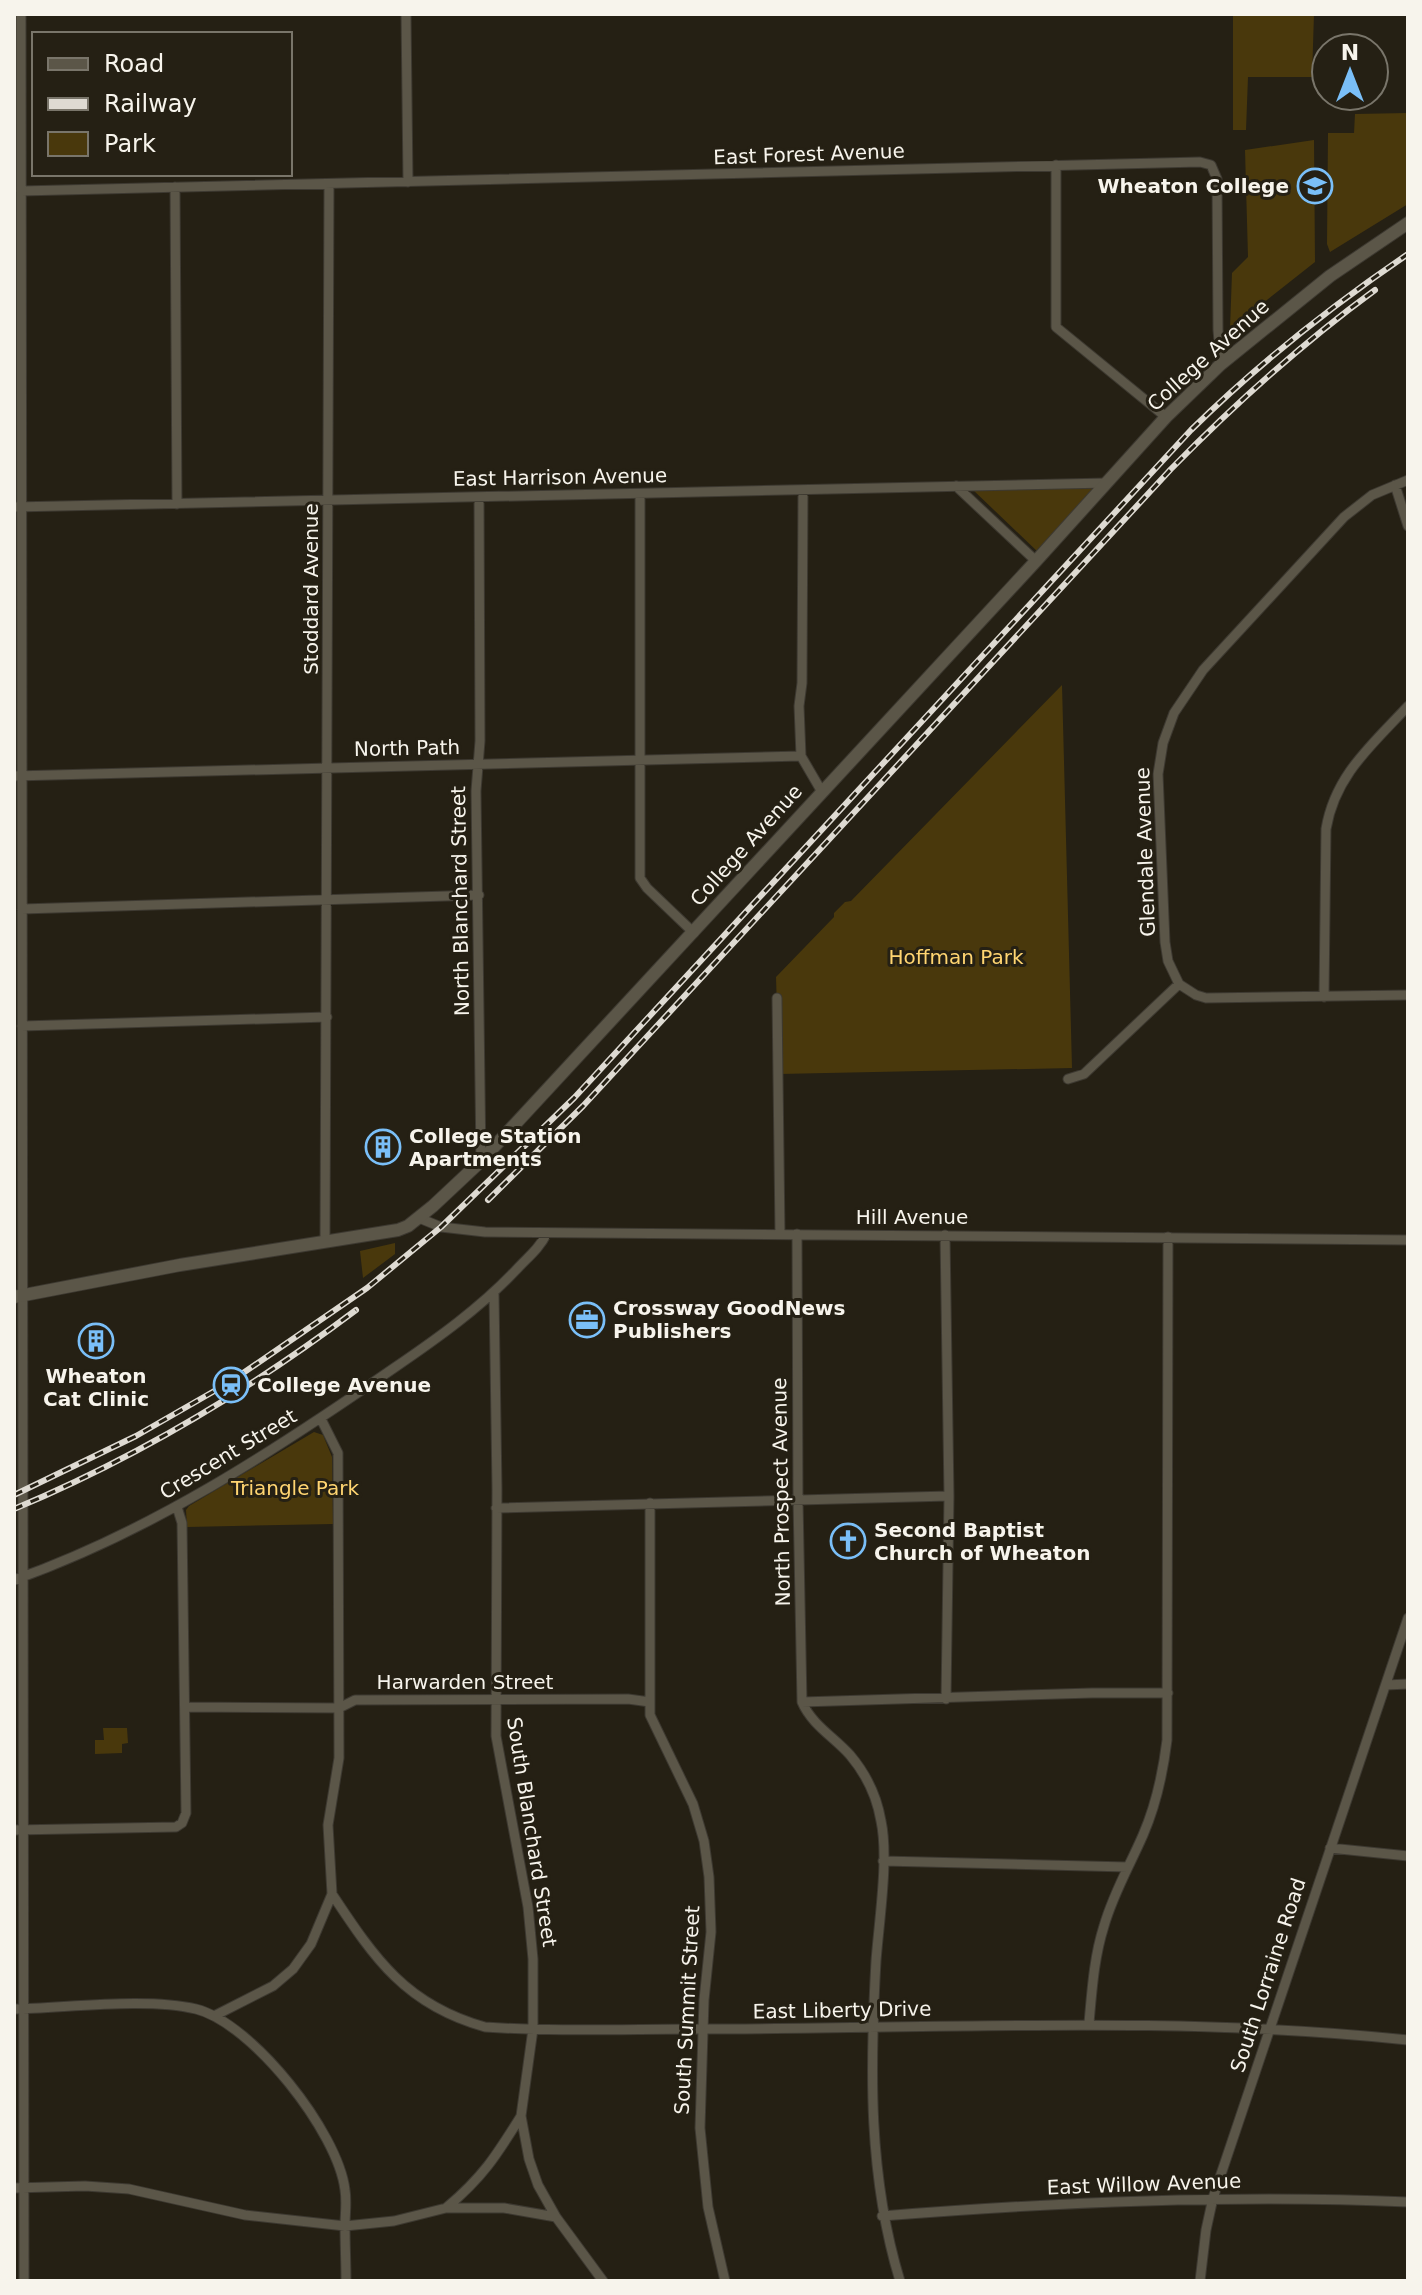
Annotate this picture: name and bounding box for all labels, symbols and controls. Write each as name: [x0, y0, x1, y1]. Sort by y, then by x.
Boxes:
legend: [32, 32, 292, 176]
north arrow: [1310, 32, 1390, 112]
text: N: [1341, 40, 1359, 65]
text: Road: [104, 50, 164, 78]
text: Railway: [104, 90, 197, 118]
text: Park: [104, 130, 156, 158]
street label: East Forest Avenue: [713, 139, 905, 169]
school or university icon: Wheaton College: [1296, 167, 1334, 205]
place label: Wheaton College: [1098, 174, 1289, 198]
street label: College Avenue: [1142, 294, 1274, 416]
street label: East Harrison Avenue: [453, 463, 667, 491]
street label: Stoddard Avenue: [299, 503, 323, 675]
street label: North Path: [354, 735, 460, 761]
street label: Glendale Avenue: [1130, 767, 1160, 937]
street label: College Avenue: [685, 779, 807, 911]
street label: North Blanchard Street: [446, 786, 474, 1016]
park label: Hoffman Park: [888, 945, 1024, 969]
place label: College Station Apartments: [409, 1124, 581, 1171]
building icon: College Station Apartments: [364, 1128, 402, 1166]
street label: Hill Avenue: [856, 1205, 968, 1229]
place label: Crossway GoodNews Publishers: [613, 1296, 845, 1343]
office icon: Crossway GoodNews Publishers: [568, 1301, 606, 1339]
building icon: Wheaton Cat Clinic: [77, 1322, 115, 1360]
place label: Wheaton Cat Clinic: [43, 1364, 149, 1411]
station icon: College Avenue: [212, 1366, 250, 1404]
place label: College Avenue: [257, 1373, 431, 1397]
street label: North Prospect Avenue: [767, 1377, 795, 1607]
street label: Crescent Street: [155, 1404, 301, 1504]
park label: Triangle Park: [230, 1476, 359, 1500]
place label: Second Baptist Church of Wheaton: [874, 1518, 1090, 1565]
church icon: Second Baptist Church of Wheaton: [829, 1522, 867, 1560]
street label: Harwarden Street: [377, 1670, 554, 1694]
street label: South Blanchard Street: [502, 1715, 562, 1949]
street label: South Lorraine Road: [1225, 1875, 1311, 2075]
street label: South Summit Street: [670, 1905, 704, 2115]
street label: East Liberty Drive: [752, 1996, 932, 2024]
street label: East Willow Avenue: [1046, 2169, 1242, 2199]

